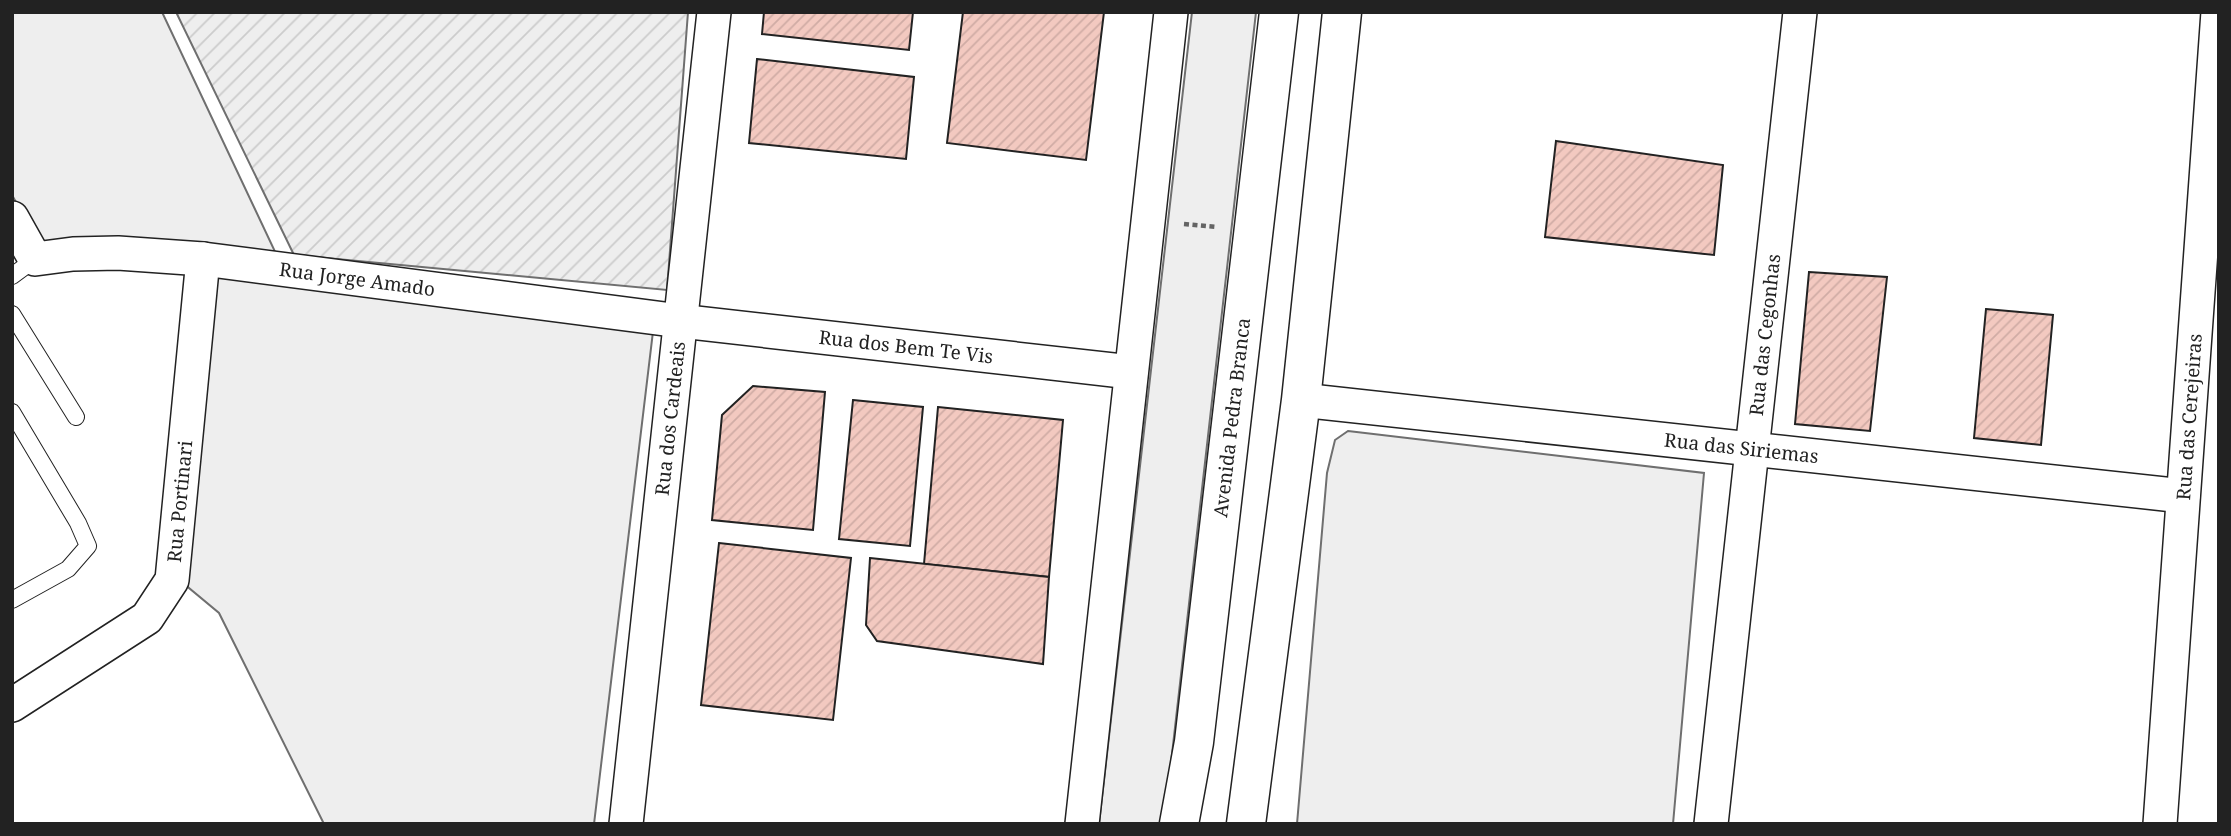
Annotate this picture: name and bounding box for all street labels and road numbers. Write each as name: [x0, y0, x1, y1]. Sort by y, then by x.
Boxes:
street label: Rua das Cegonhas: [1743, 253, 1786, 417]
street label: Rua Jorge Amado: [278, 256, 437, 302]
street label: Avenida Pedra Branca: [1207, 316, 1256, 519]
street label: Rua dos Bem Te Vis: [817, 324, 995, 369]
street label: Rua das Cerejeiras: [2170, 333, 2208, 501]
street label: Rua dos Cardeais: [649, 340, 691, 497]
street label: Rua das Siriemas: [1663, 427, 1820, 469]
street label: Rua Portinari: [161, 439, 198, 564]

